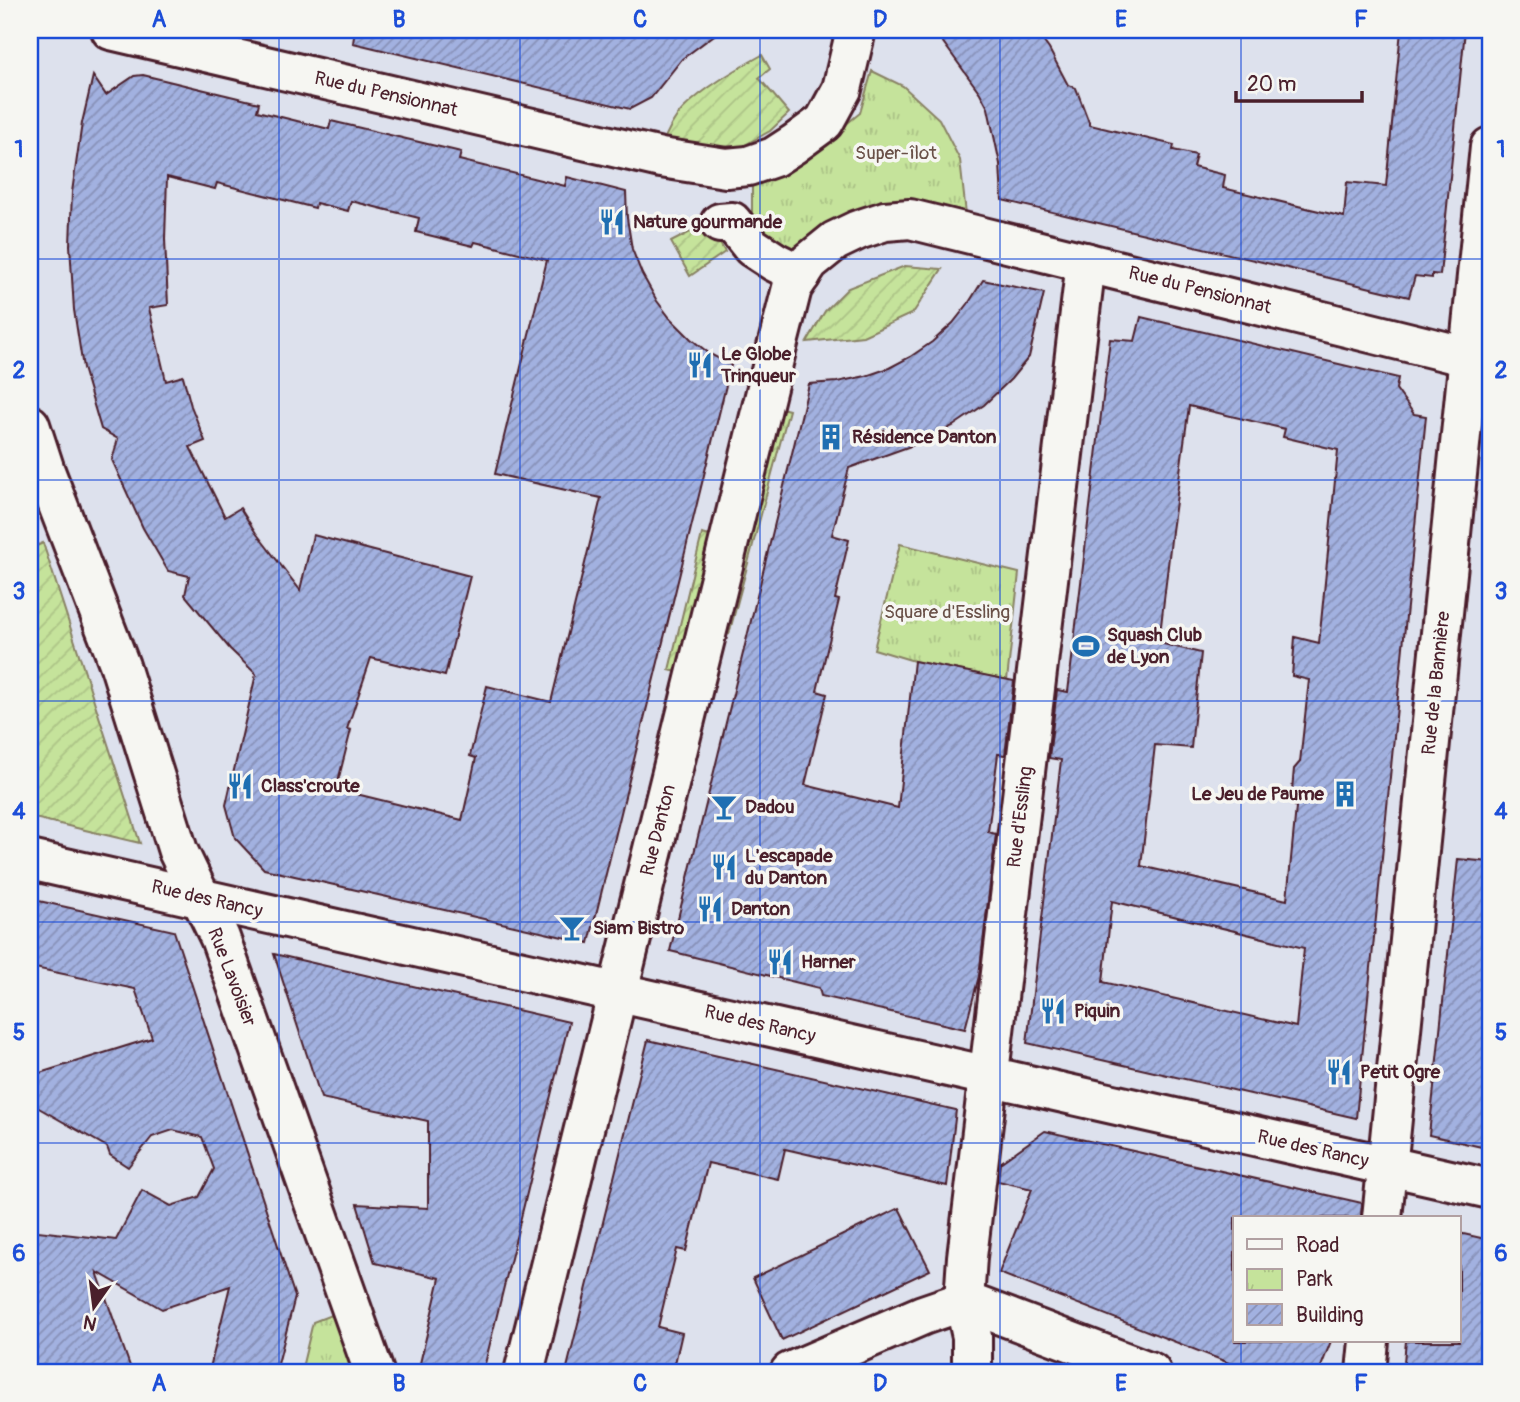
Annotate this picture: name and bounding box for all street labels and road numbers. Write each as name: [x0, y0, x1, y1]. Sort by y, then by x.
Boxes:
street label: Rue du Pensionnat: [312, 66, 460, 122]
street label: Rue du Pensionnat: [1126, 261, 1274, 319]
street label: Rue de la Bannière: [1417, 609, 1456, 756]
street label: Rue d'Essling: [1002, 765, 1038, 869]
street label: Rue Danton: [635, 782, 681, 878]
street label: Rue des Rancy: [149, 875, 265, 923]
street label: Rue Lavoisier: [202, 924, 262, 1030]
street label: Rue des Rancy: [702, 1000, 818, 1048]
street label: Rue des Rancy: [1255, 1125, 1371, 1173]

